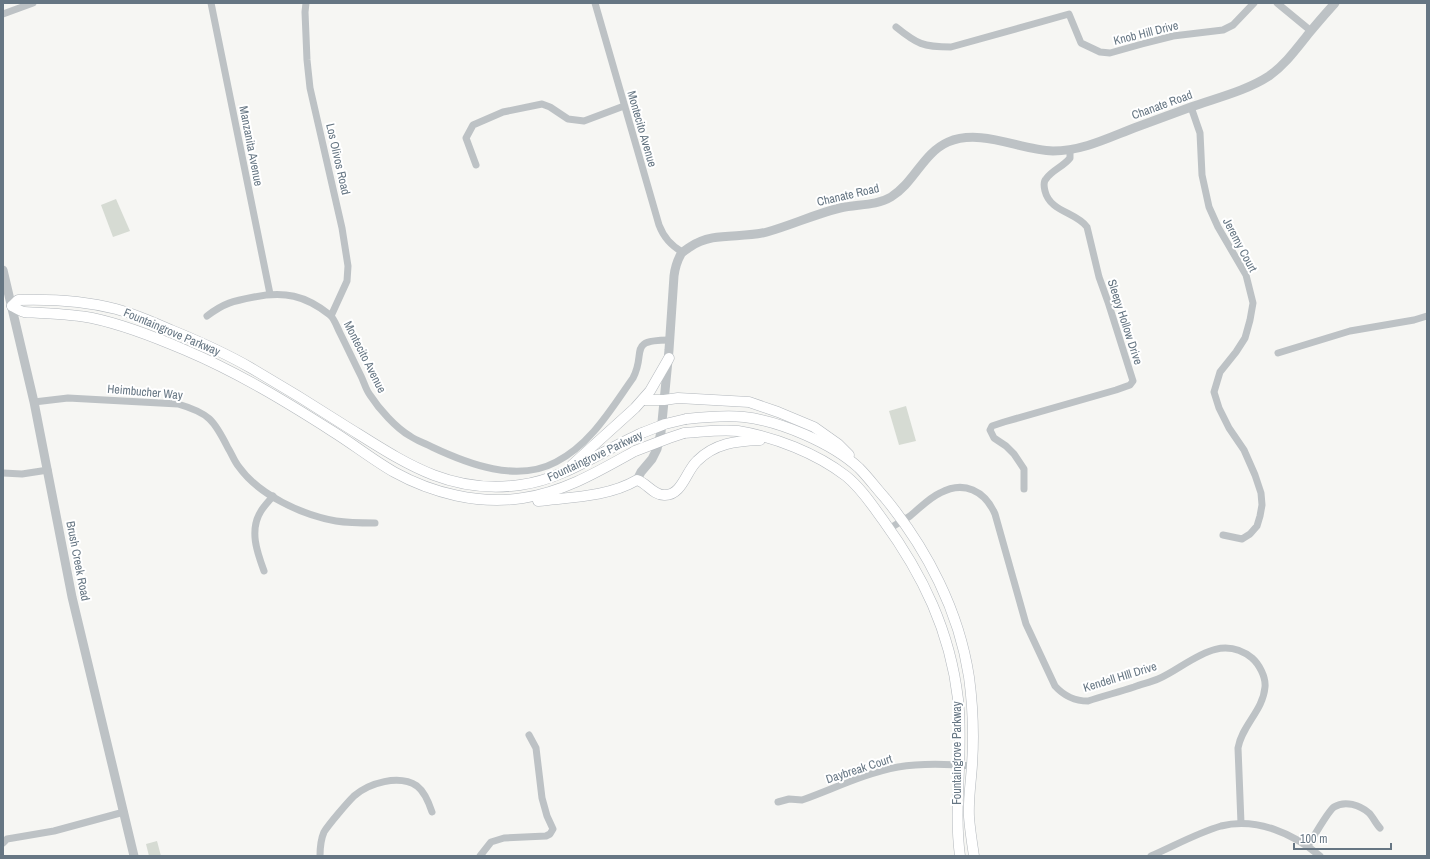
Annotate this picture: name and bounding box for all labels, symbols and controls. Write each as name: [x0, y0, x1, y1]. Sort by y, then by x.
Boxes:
street label: Knob Hill Drive: [1112, 17, 1180, 49]
street label: Chanate Road: [1129, 87, 1195, 123]
street label: Montecito Avenue: [623, 89, 661, 169]
street label: Manzanita Avenue: [235, 105, 267, 187]
street label: Los Olivos Road: [322, 122, 354, 196]
street label: Chanate Road: [815, 180, 881, 210]
street label: Jeremy Court: [1219, 215, 1261, 275]
street label: Sleepy Hollow Drive: [1104, 277, 1146, 367]
street label: Fountaingrove Parkway: [121, 304, 223, 360]
street label: Montecito Avenue: [340, 318, 390, 396]
street label: Heimbucher Way: [107, 381, 183, 403]
street label: Fountaingrove Parkway: [545, 427, 645, 485]
street label: Brush Creek Road: [62, 520, 94, 602]
street label: Kendell HIll Drive: [1081, 658, 1159, 696]
street label: Fountaingrove Parkway: [949, 701, 965, 805]
street label: Daybreak Court: [824, 751, 894, 787]
scale bar: [1294, 825, 1391, 851]
text: 100 m: [1300, 831, 1327, 847]

